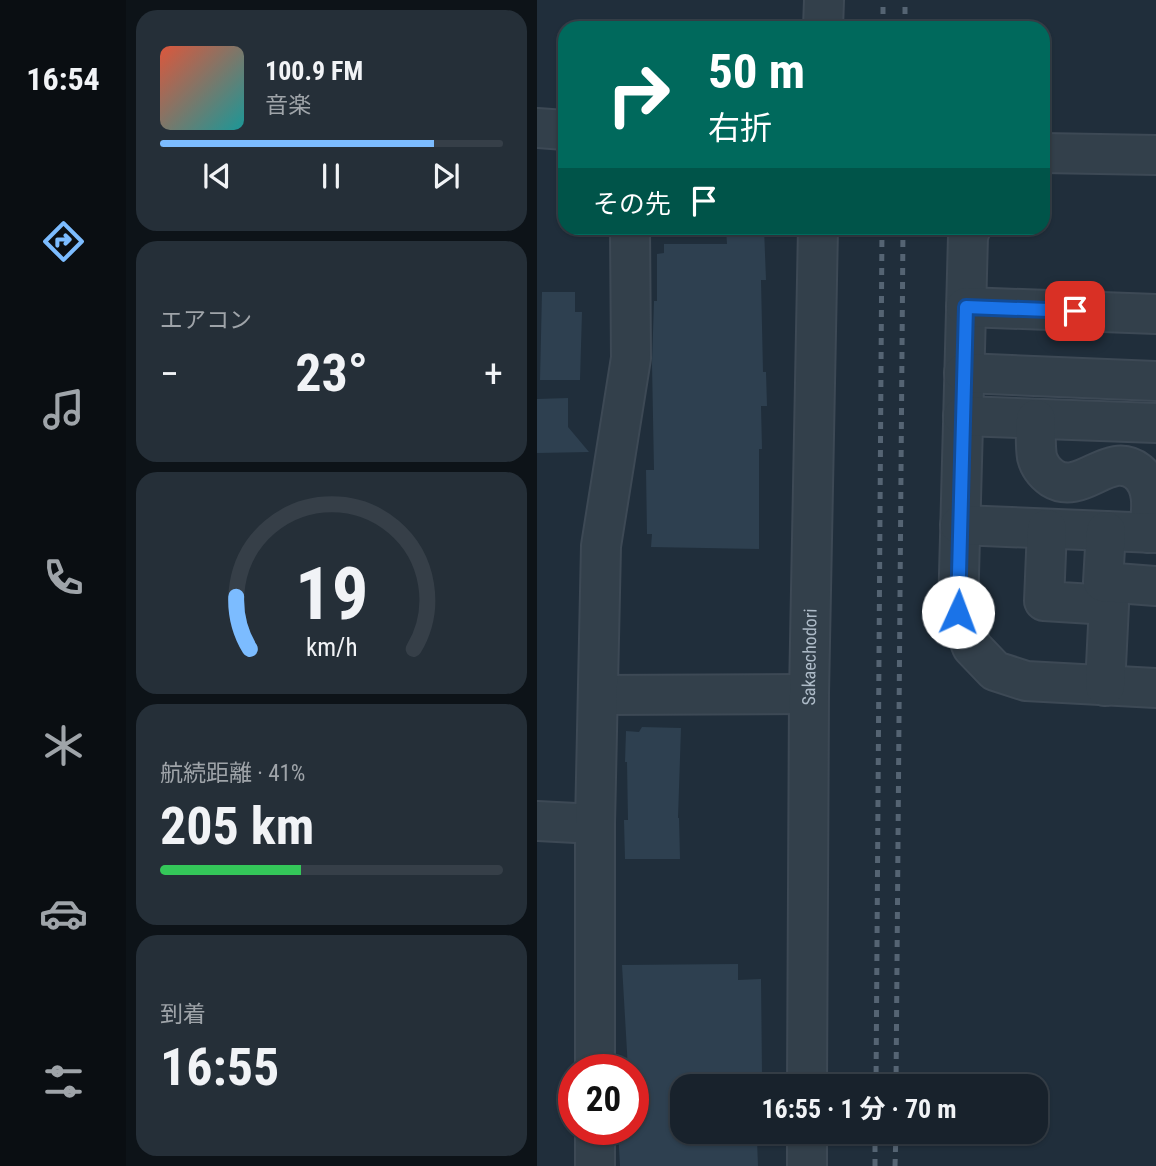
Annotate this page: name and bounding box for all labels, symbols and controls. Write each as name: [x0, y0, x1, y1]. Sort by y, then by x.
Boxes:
text: 50 m: [708, 43, 805, 100]
icon: right: [593, 49, 684, 140]
text: 100.9 FM: [265, 56, 363, 86]
text: 16:54: [26, 60, 100, 98]
text: 音楽: [265, 92, 311, 119]
text: 右折: [708, 109, 772, 147]
icon: previous: [198, 157, 236, 195]
icon: pause: [312, 157, 350, 195]
icon: next: [427, 157, 465, 195]
icon: arrive: [685, 182, 723, 220]
text: その先: [593, 189, 671, 219]
icon: directions: [39, 217, 88, 266]
pin: [1045, 281, 1105, 341]
icon: arrive: [1056, 292, 1094, 330]
text: エアコン: [160, 307, 252, 334]
text: 23°: [295, 343, 368, 404]
text: −: [160, 352, 179, 396]
text: +: [484, 352, 503, 396]
icon: music: [39, 385, 88, 434]
text: 19: [295, 551, 368, 637]
icon: phone: [39, 553, 88, 602]
position arrow: [921, 575, 995, 649]
street label: Sakaechodori: [798, 608, 821, 705]
text: km/h: [306, 633, 357, 662]
icon: climate: [39, 721, 88, 770]
text: 航続距離 · 41%: [160, 760, 305, 787]
text: 205 km: [160, 796, 314, 857]
icon: car: [39, 889, 88, 938]
text: 到着: [160, 1001, 206, 1028]
text: 16:55: [160, 1037, 279, 1098]
speed limit sign: 20: [558, 1054, 649, 1145]
icon: filters: [39, 1057, 88, 1106]
text: 16:55 · 1 分 · 70 m: [761, 1094, 957, 1124]

